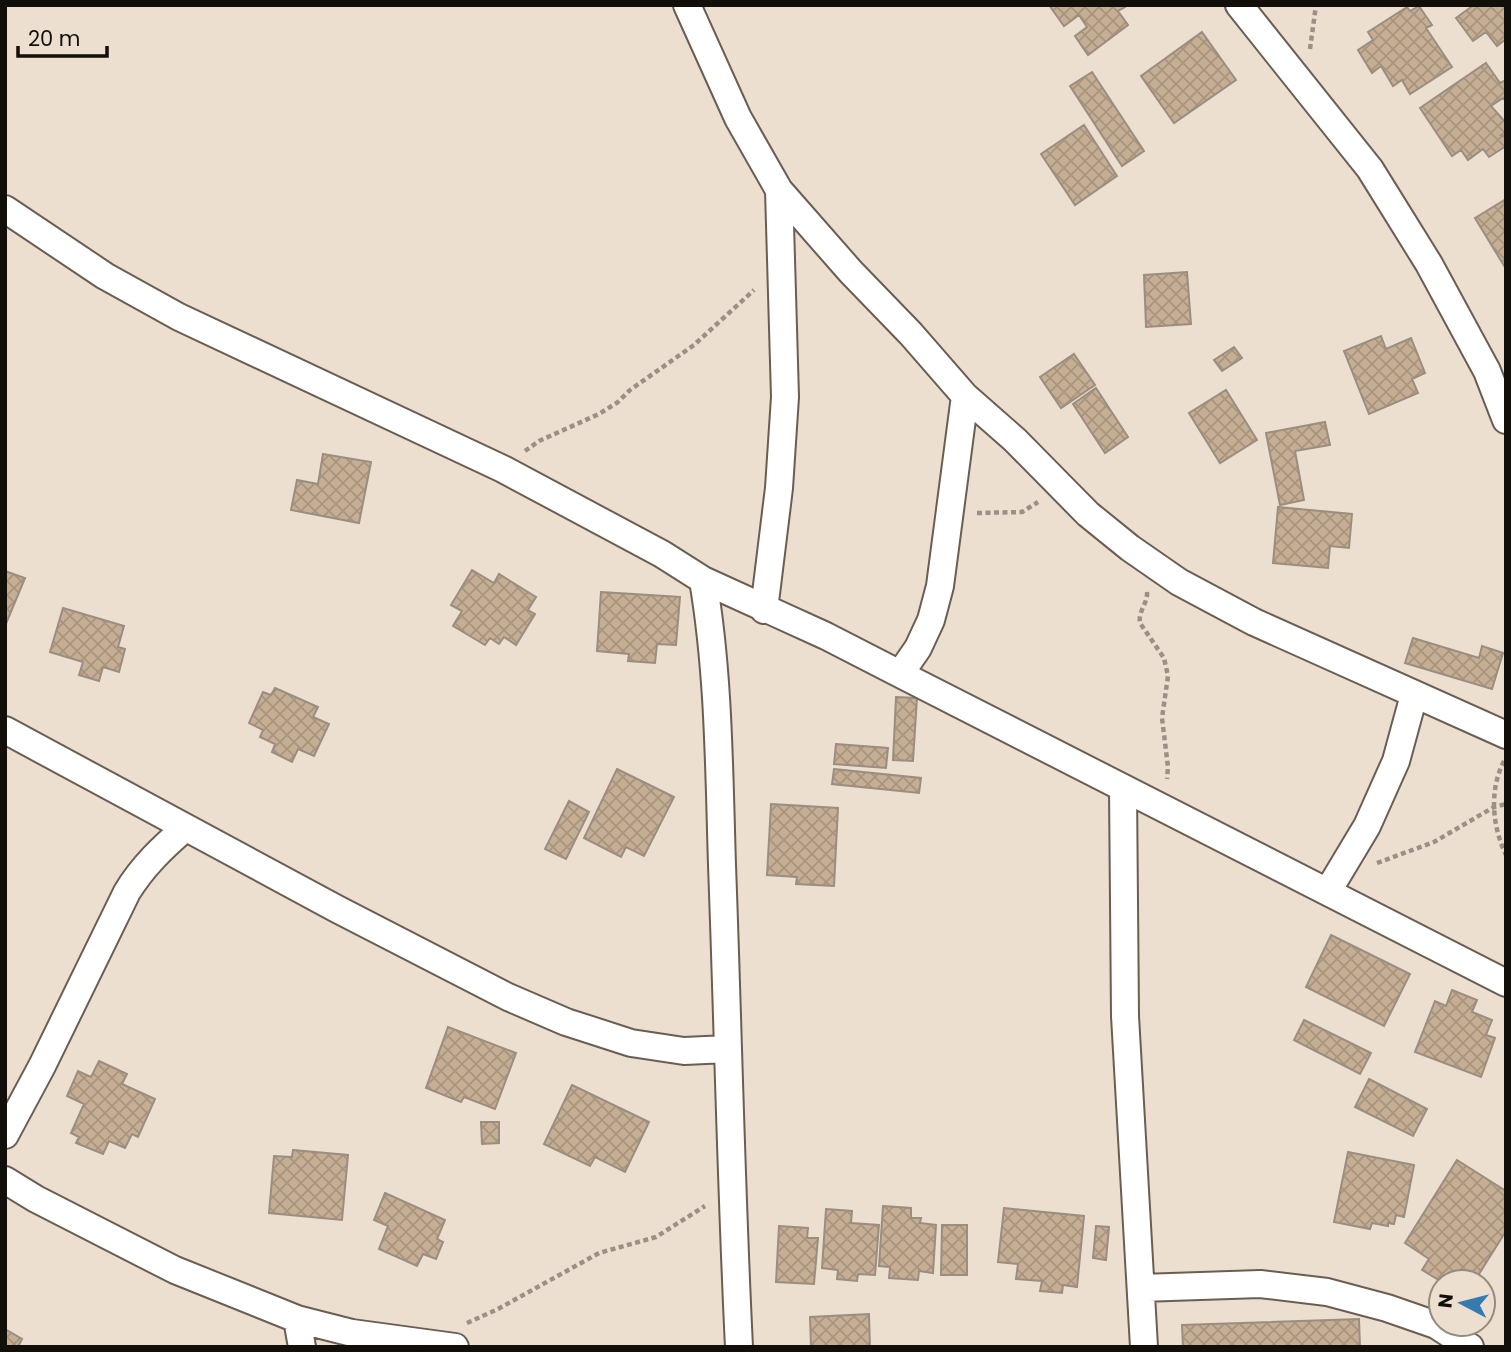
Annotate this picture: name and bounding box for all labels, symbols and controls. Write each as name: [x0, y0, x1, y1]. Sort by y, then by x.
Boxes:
scale bar: [18, 14, 107, 58]
text: 20 m: [28, 24, 81, 53]
north arrow: [1427, 1268, 1497, 1338]
text: N: [1431, 1292, 1460, 1310]

